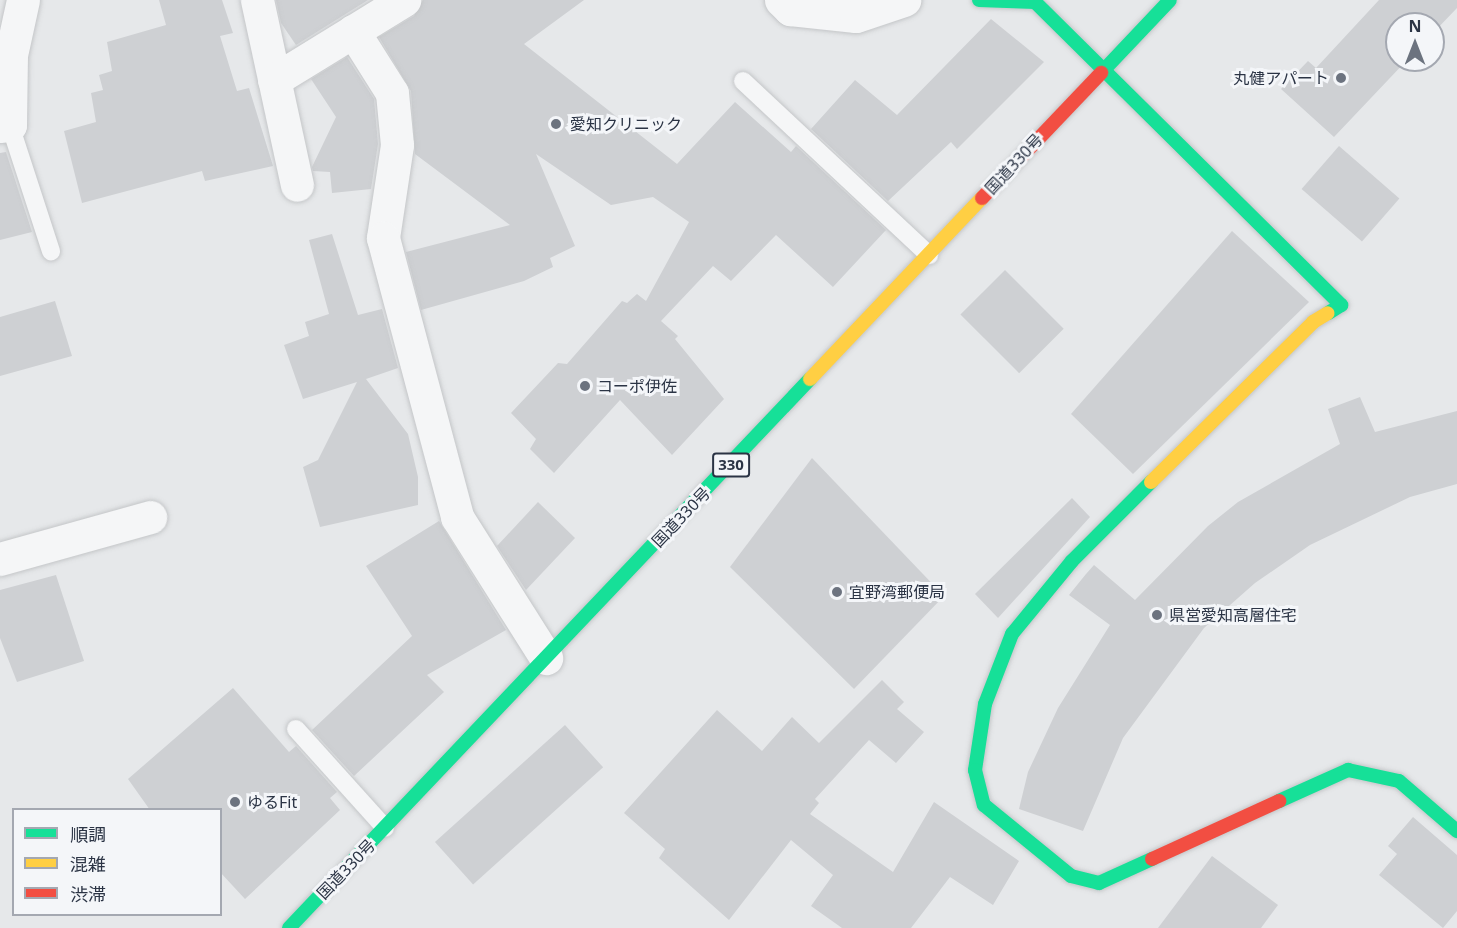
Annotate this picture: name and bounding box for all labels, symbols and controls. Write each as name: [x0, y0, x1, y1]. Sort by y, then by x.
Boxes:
north arrow: [1385, 12, 1445, 72]
text: N: [1408, 15, 1422, 37]
place label: 丸健アパート: [1233, 68, 1329, 88]
marker: 丸健アパート: [1334, 71, 1348, 85]
place label: 愛知クリニック: [570, 114, 682, 134]
marker: 愛知クリニック: [547, 115, 565, 133]
street label: 国道330号: [981, 130, 1047, 198]
place label: コーポ伊佐: [597, 376, 677, 396]
marker: コーポ伊佐: [578, 379, 592, 393]
road number: 330: [712, 453, 750, 477]
street label: 国道330号: [648, 483, 714, 551]
place label: 宜野湾郵便局: [849, 582, 945, 602]
marker: 宜野湾郵便局: [830, 585, 844, 599]
place label: 県営愛知高層住宅: [1169, 605, 1297, 625]
marker: 県営愛知高層住宅: [1150, 608, 1164, 622]
place label: ゆるFit: [247, 792, 297, 812]
marker: ゆるFit: [228, 795, 242, 809]
legend: [12, 808, 222, 916]
text: 順調: [70, 822, 106, 846]
street label: 国道330号: [313, 835, 379, 903]
text: 混雑: [70, 852, 106, 876]
text: 渋滞: [70, 882, 106, 906]

